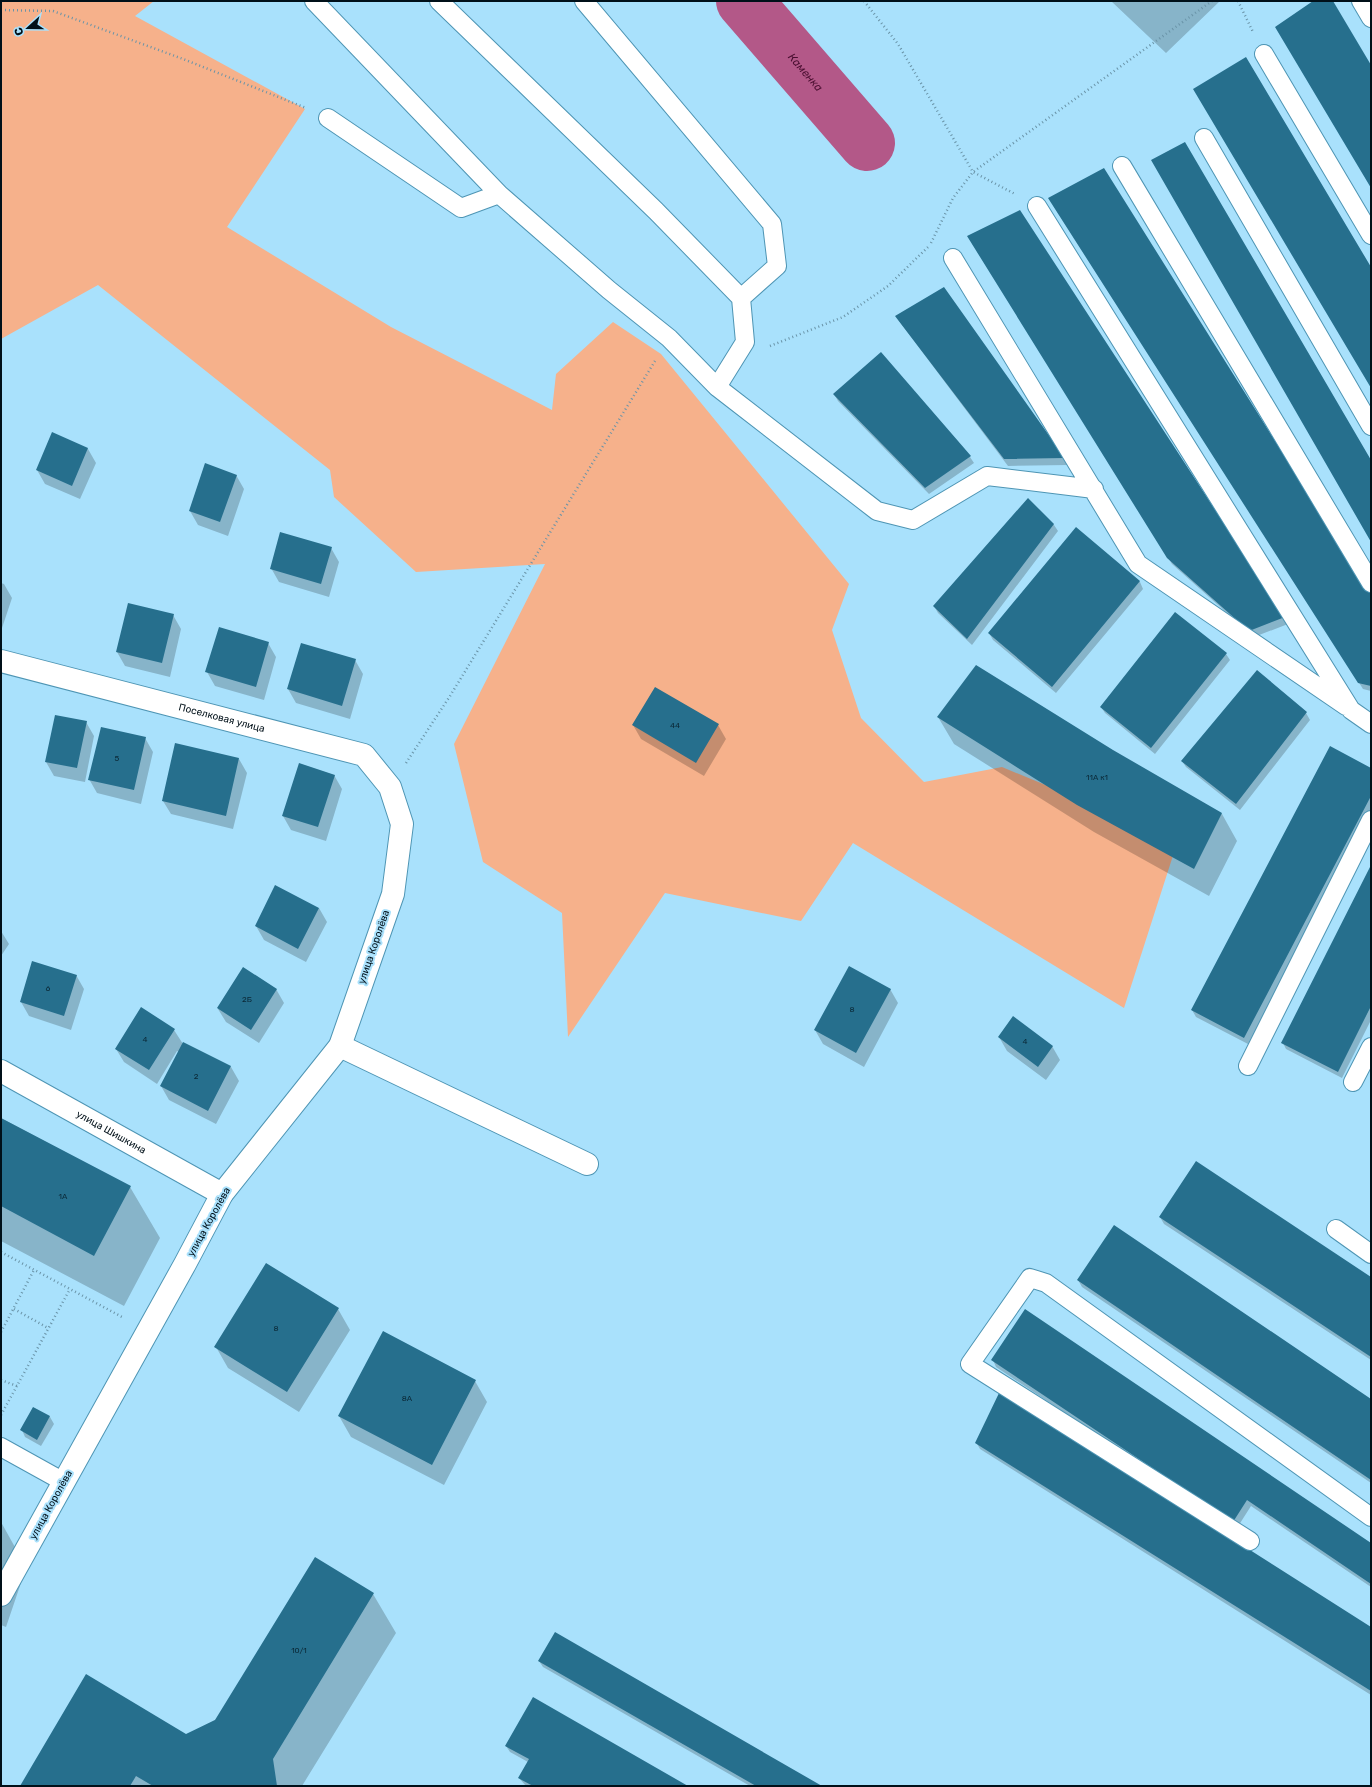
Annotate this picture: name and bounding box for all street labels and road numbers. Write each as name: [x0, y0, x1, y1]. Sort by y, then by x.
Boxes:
street label: Поселковая улица: [177, 701, 266, 735]
street label: улица Королёва: [356, 909, 392, 985]
street label: улица Шишкина: [74, 1108, 148, 1156]
street label: улица Королёва: [185, 1185, 233, 1259]
street label: улица Королёва: [27, 1468, 75, 1542]

